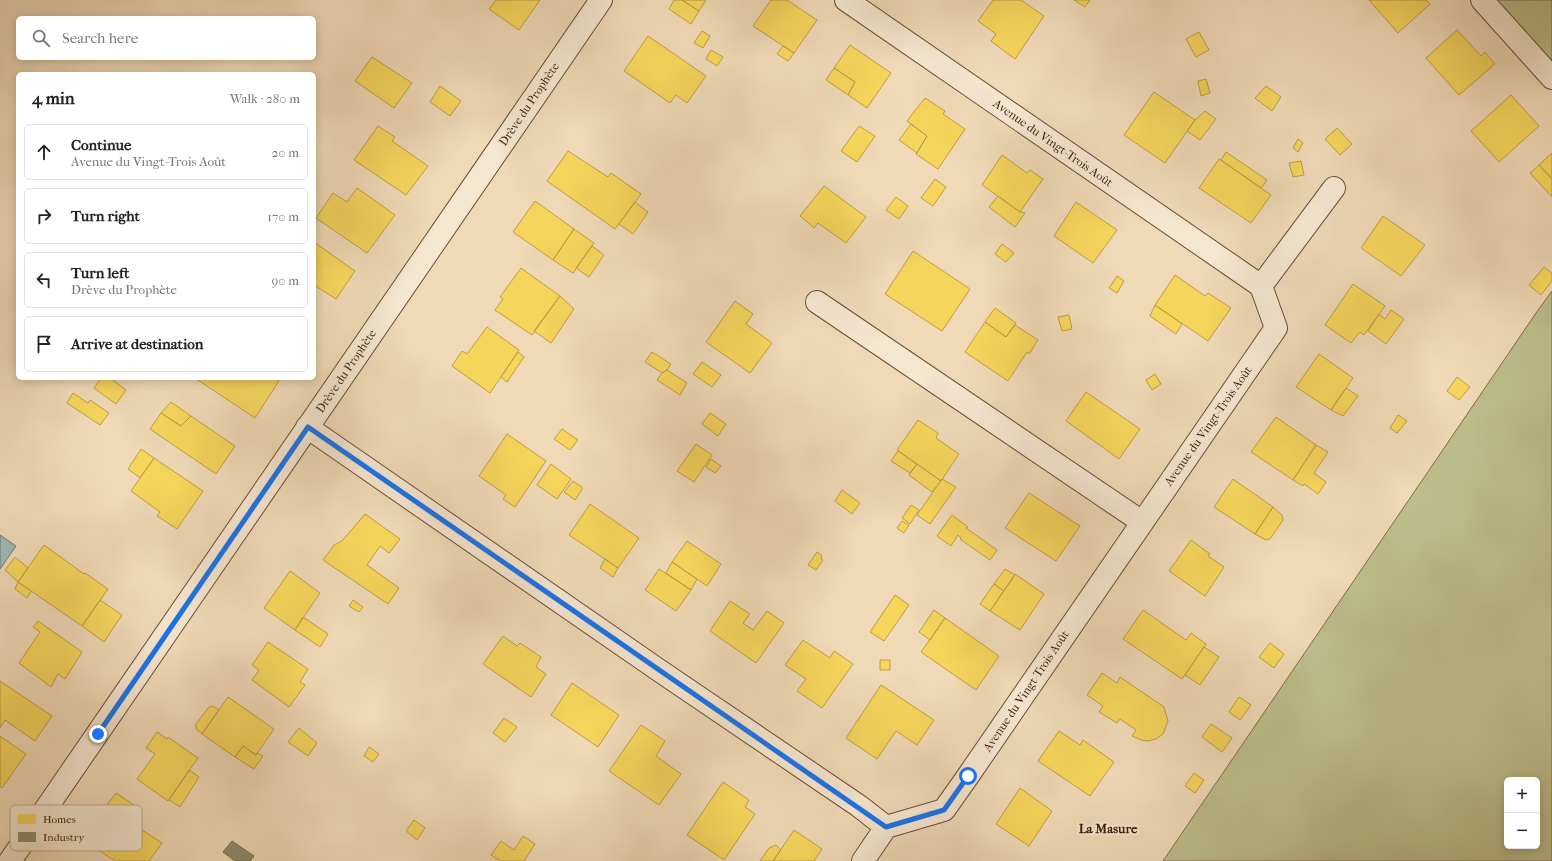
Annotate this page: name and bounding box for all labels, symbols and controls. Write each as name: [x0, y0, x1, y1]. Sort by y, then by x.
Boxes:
search box: [16, 16, 316, 60]
icon: search: [30, 27, 52, 49]
text: Search here: [62, 29, 138, 47]
street label: Drève du Prophète: [496, 60, 562, 148]
text: 4 min: [32, 88, 75, 108]
text: Walk · 280 m: [230, 91, 300, 106]
street label: Avenue du Vingt-Trois Août: [990, 96, 1116, 190]
text: Continue: [71, 136, 131, 154]
icon: ahead: [33, 141, 55, 163]
text: 20 m: [272, 145, 299, 160]
text: Avenue du Vingt-Trois Août: [71, 154, 226, 169]
icon: right: [33, 205, 55, 227]
text: Turn right: [71, 207, 140, 225]
text: 170 m: [267, 209, 299, 224]
text: Turn left: [71, 264, 129, 282]
icon: left: [33, 269, 55, 291]
text: 90 m: [271, 273, 299, 288]
text: Drève du Prophète: [71, 282, 177, 297]
street label: Drève du Prophète: [313, 327, 379, 415]
icon: arrive: [33, 333, 55, 355]
text: Arrive at destination: [71, 335, 203, 353]
street label: Avenue du Vingt-Trois Août: [1161, 363, 1255, 489]
street label: Avenue du Vingt-Trois Août: [980, 627, 1072, 755]
route end: [89, 725, 107, 743]
route start: [959, 767, 977, 785]
map controls: [1504, 777, 1540, 849]
button: +: [1504, 777, 1540, 813]
legend: [10, 805, 142, 851]
text: Homes: [43, 813, 76, 826]
button: −: [1504, 813, 1540, 849]
district label: La Masure: [1079, 821, 1138, 836]
text: Industry: [43, 831, 85, 844]

